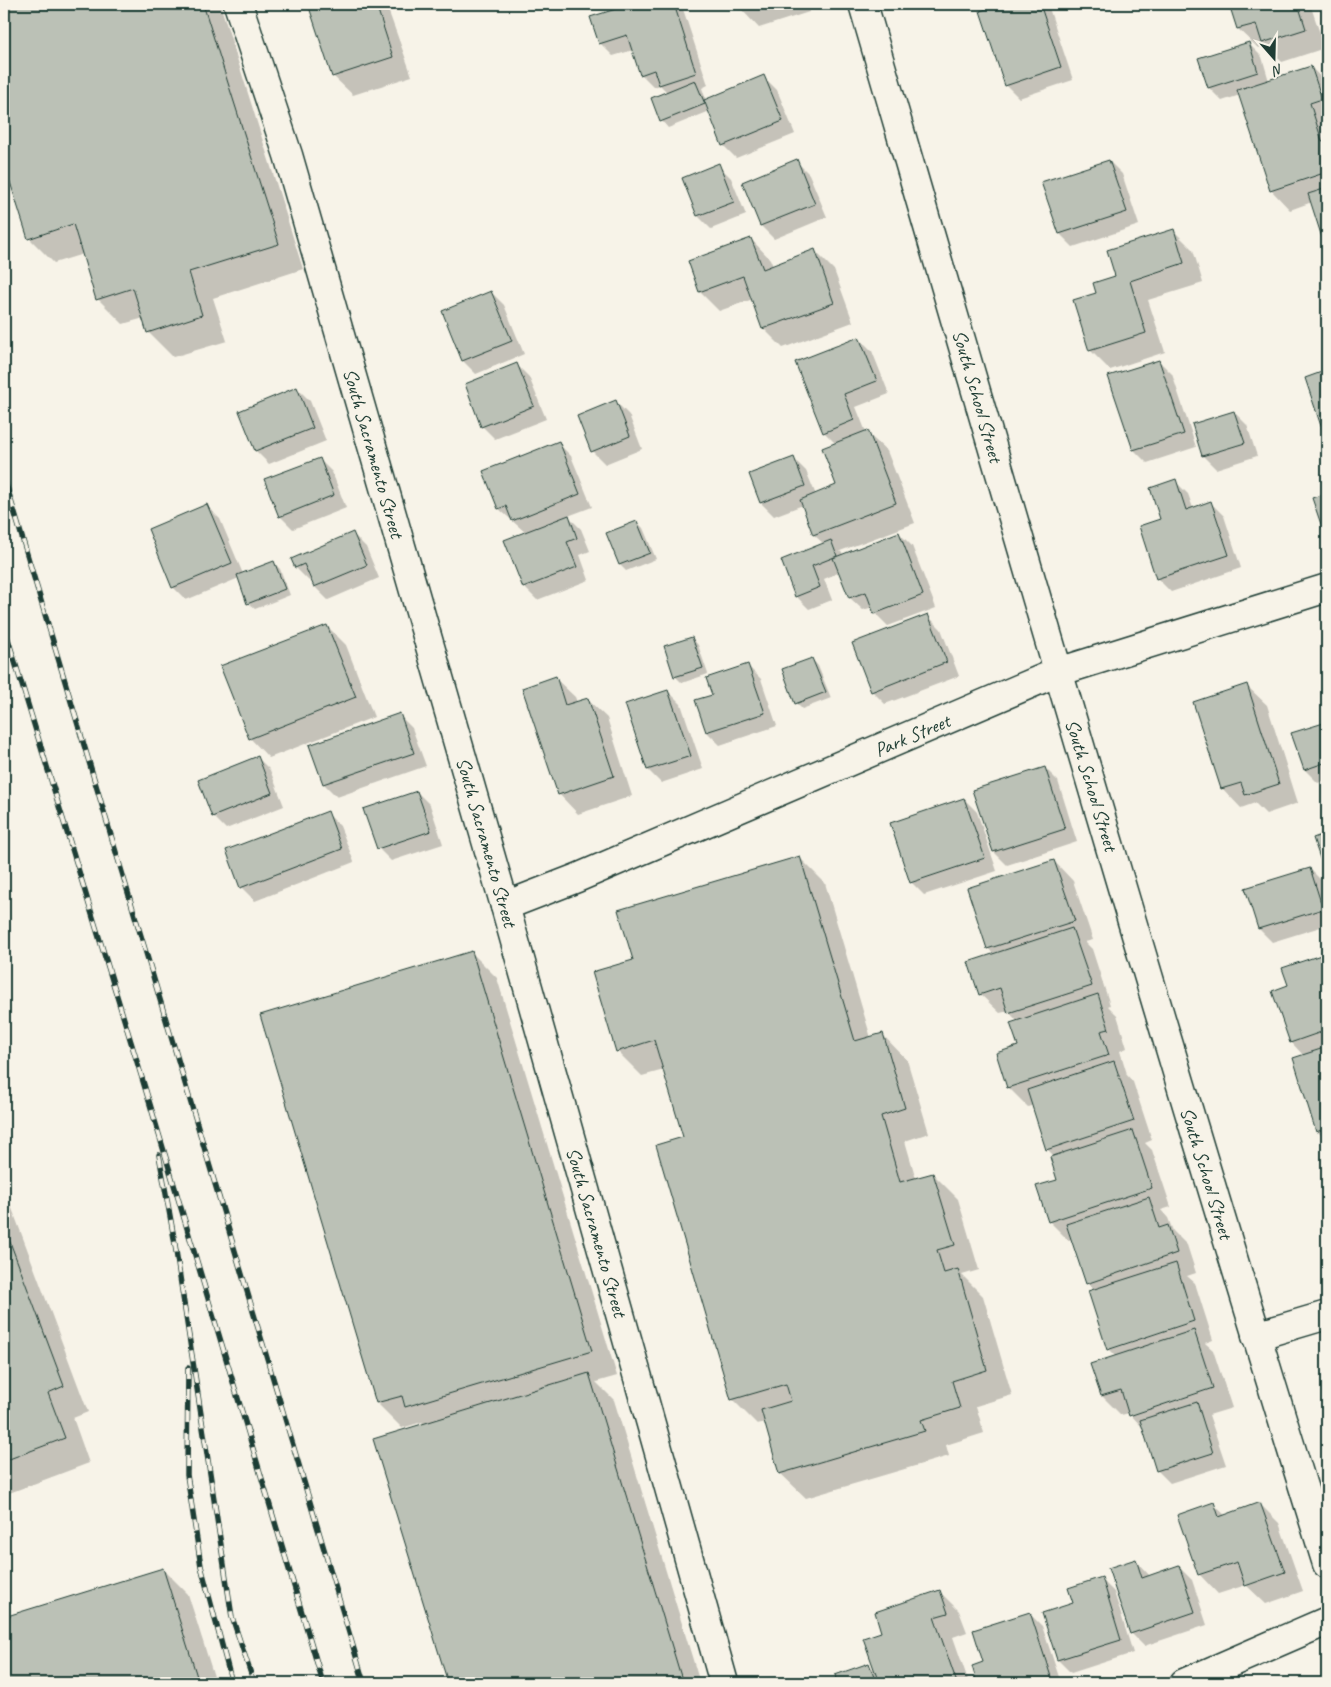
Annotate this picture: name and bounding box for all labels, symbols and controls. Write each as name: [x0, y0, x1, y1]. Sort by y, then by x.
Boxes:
north arrow: [1248, 32, 1298, 82]
text: N: [1269, 60, 1285, 80]
street label: South School Street: [947, 327, 1009, 467]
street label: South Sacramento Street: [337, 365, 410, 543]
street label: Park Street: [871, 707, 956, 763]
street label: South School Street: [1060, 716, 1124, 856]
street label: South Sacramento Street: [450, 754, 523, 932]
street label: South School Street: [1175, 1104, 1239, 1244]
street label: South Sacramento Street: [560, 1144, 633, 1322]

